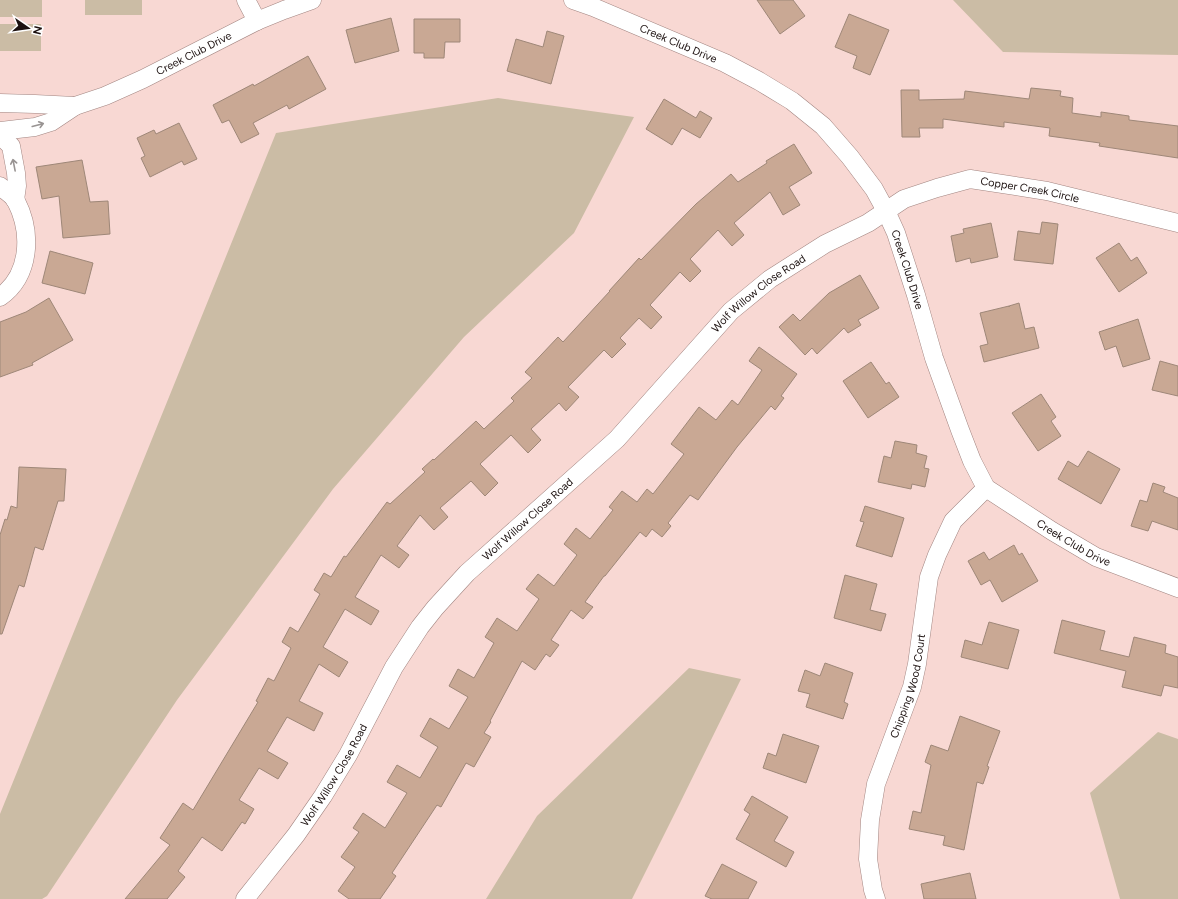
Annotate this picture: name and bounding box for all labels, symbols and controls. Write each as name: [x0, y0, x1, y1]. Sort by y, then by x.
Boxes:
north arrow: [8, 8, 48, 48]
street label: Creek Club Drive: [638, 21, 719, 65]
text: N: [30, 25, 45, 36]
street label: Creek Club Drive: [154, 29, 234, 78]
one-way arrow: [32, 121, 45, 129]
one-way arrow: [10, 159, 18, 172]
street label: Copper Creek Circle: [980, 174, 1081, 205]
street label: Creek Club Drive: [889, 228, 926, 311]
street label: Wolf Willow Close Road: [709, 252, 808, 335]
street label: Wolf Willow Close Road: [479, 475, 576, 563]
street label: Creek Club Drive: [1034, 516, 1112, 568]
street label: Chipping Wood Court: [887, 633, 928, 740]
street label: Wolf Willow Close Road: [298, 722, 370, 828]

